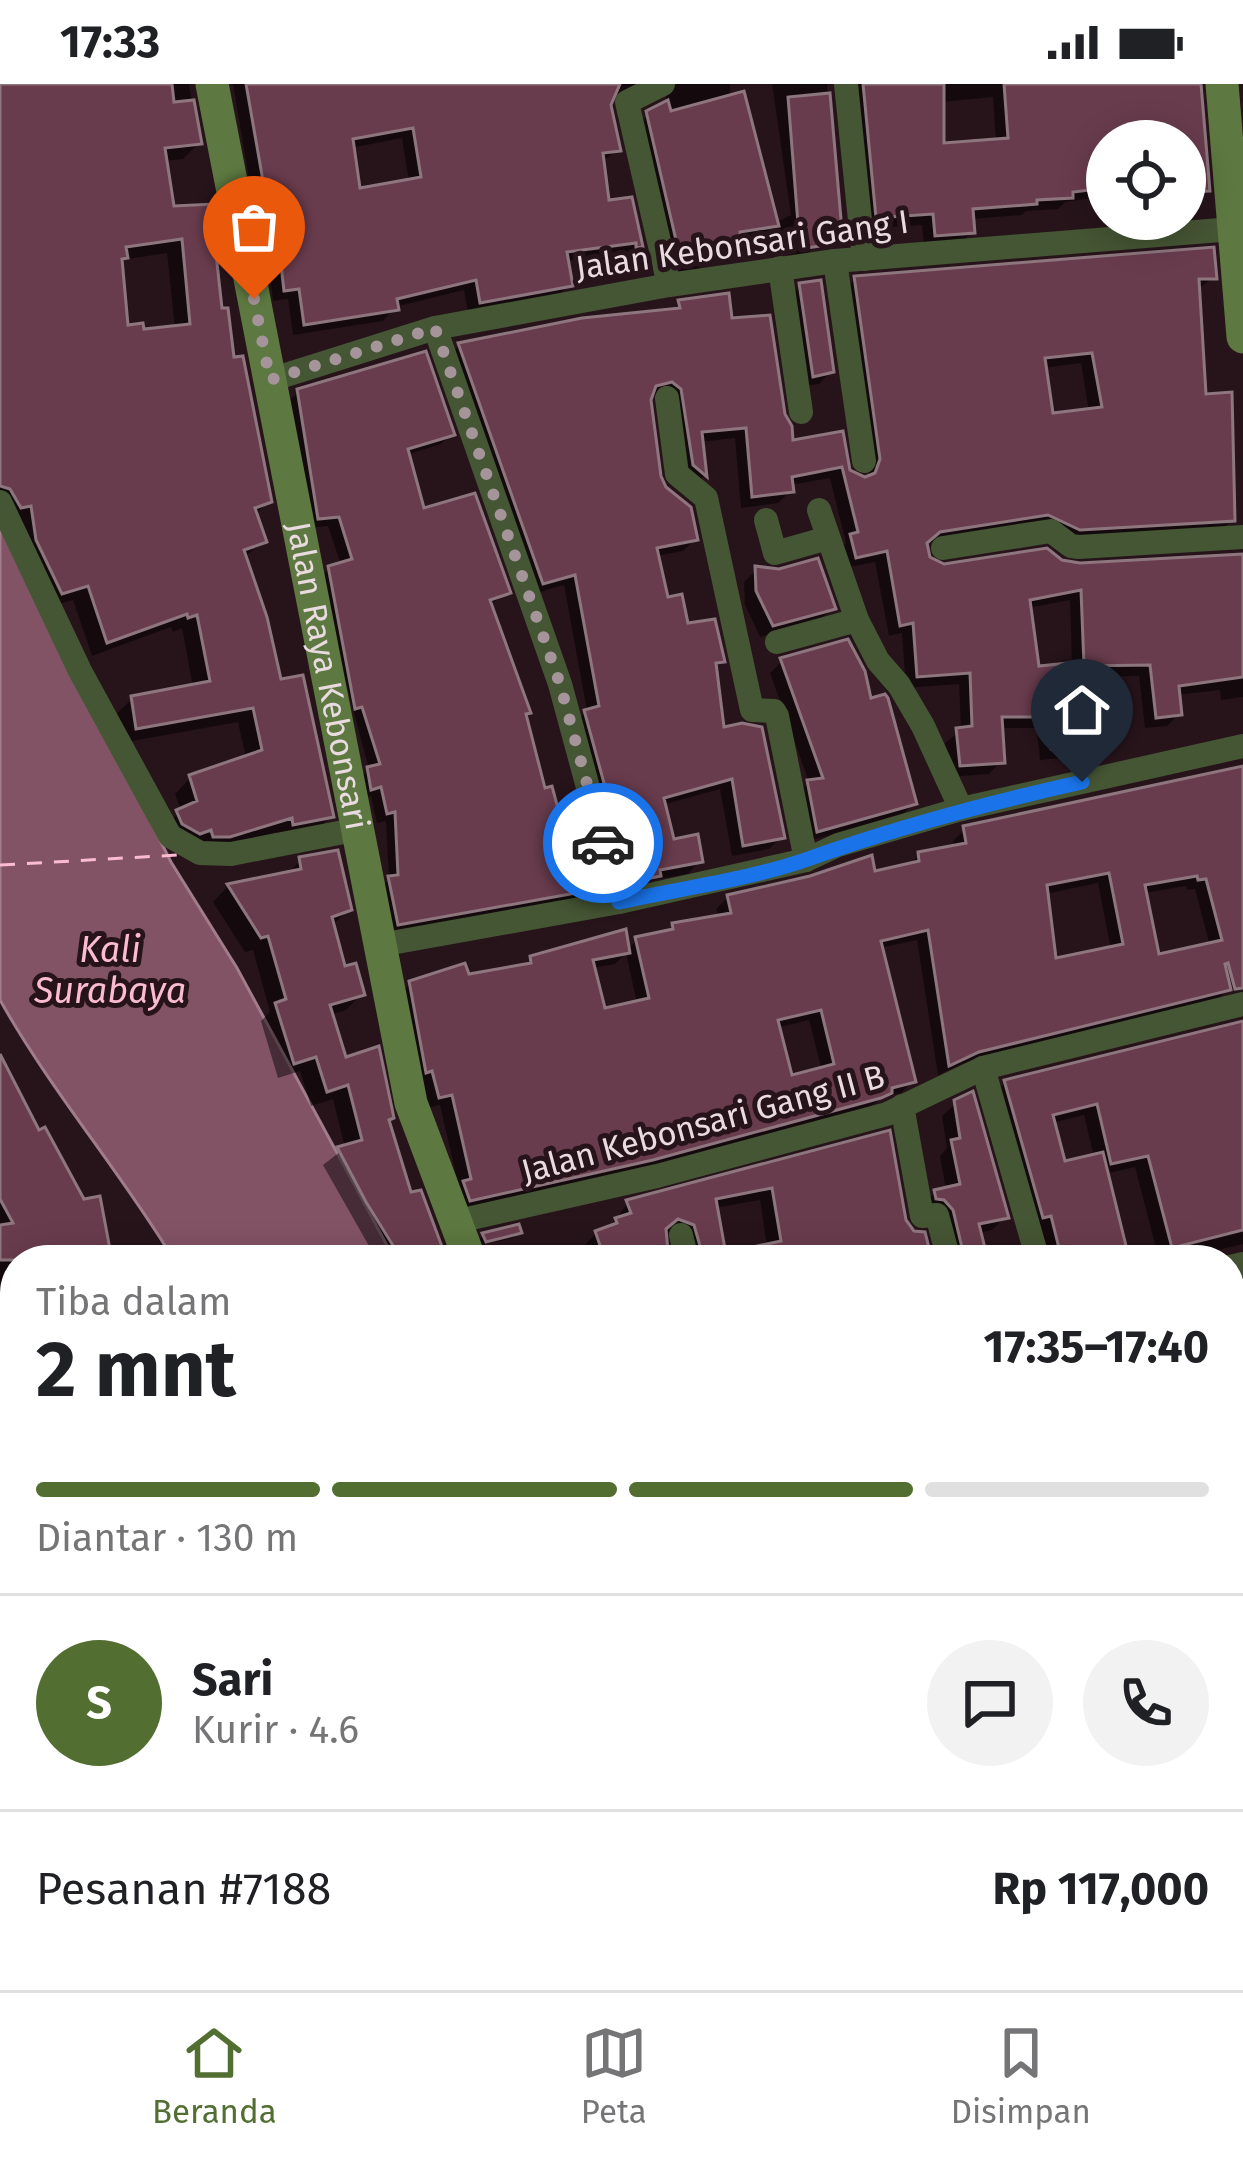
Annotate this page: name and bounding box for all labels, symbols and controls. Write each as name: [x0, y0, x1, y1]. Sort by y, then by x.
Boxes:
text: 17:33: [60, 15, 160, 69]
map controls: [1086, 120, 1206, 240]
button: locate: [1086, 120, 1206, 240]
pin: [203, 176, 305, 299]
icon: bag: [221, 194, 287, 260]
street label: Jalan Kebonsari Gang I: [573, 202, 911, 288]
street label: Jalan Raya Kebonsari: [278, 518, 377, 833]
pin: [1031, 659, 1133, 782]
icon: home: [1049, 677, 1115, 743]
courier: [543, 783, 663, 903]
icon: car: [570, 810, 636, 876]
water label: Kali Surabaya: [33, 928, 186, 1013]
street label: Jalan Kebonsari Gang II B: [517, 1056, 889, 1192]
text: Tiba dalam: [36, 1279, 232, 1325]
text: 17:35–17:40: [984, 1320, 1209, 1374]
text: 2 mnt: [36, 1323, 236, 1417]
text: Diantar · 130 m: [36, 1515, 298, 1561]
button: chat: [927, 1640, 1053, 1766]
button: phone: [1083, 1640, 1209, 1766]
text: Sari: [192, 1653, 273, 1707]
text: S: [86, 1676, 112, 1730]
text: Kurir · 4.6: [192, 1707, 359, 1753]
text: Pesanan #7188: [36, 1862, 331, 1916]
text: Rp 117,000: [993, 1862, 1209, 1916]
tab: Beranda: [152, 2020, 277, 2132]
tab: Peta: [581, 2020, 647, 2132]
tab: Disimpan: [951, 2020, 1091, 2132]

